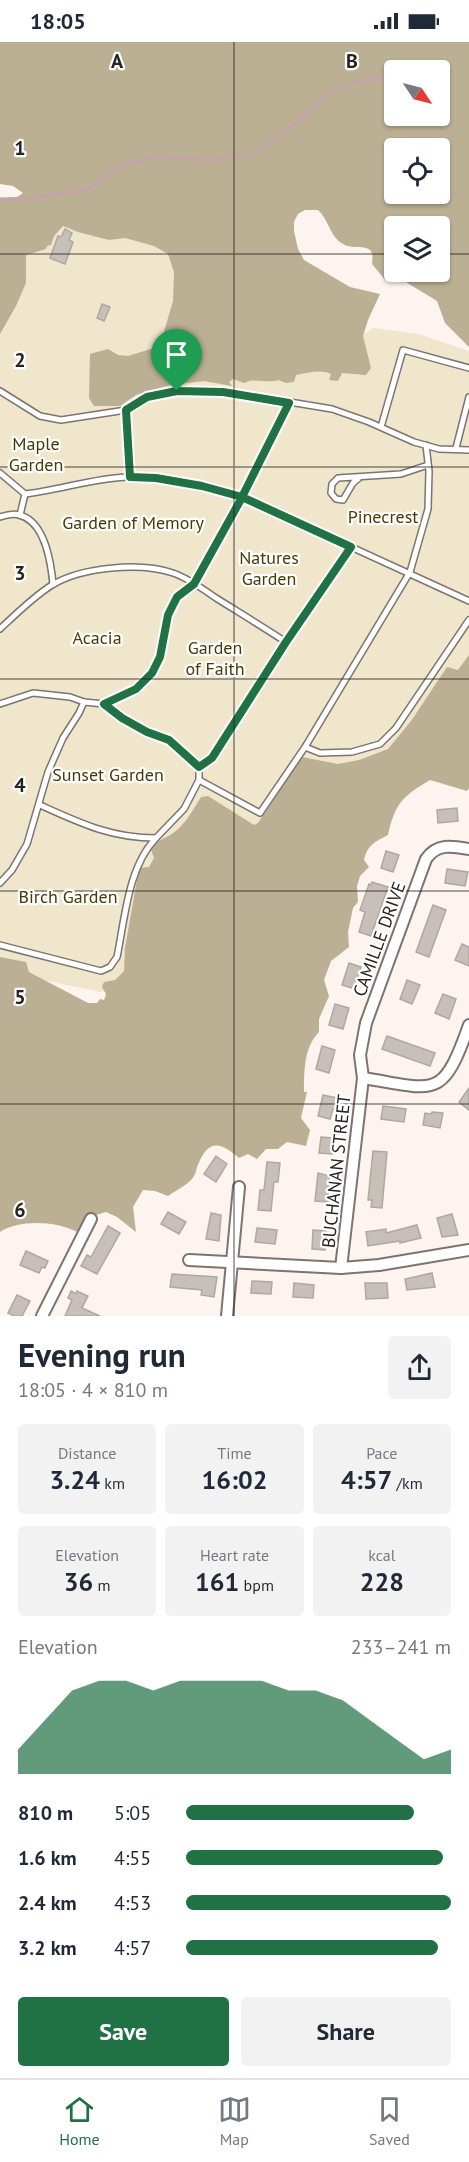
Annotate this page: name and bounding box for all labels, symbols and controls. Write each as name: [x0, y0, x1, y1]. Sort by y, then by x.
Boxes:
text: 18:05: [30, 7, 86, 35]
text: A: [111, 48, 124, 74]
text: B: [346, 48, 358, 74]
north arrow: [384, 60, 450, 126]
map controls: [384, 60, 450, 282]
text: 1: [14, 135, 26, 161]
button: locate: [384, 138, 450, 204]
button: layers: [384, 216, 450, 282]
pin: [151, 329, 202, 391]
icon: arrive: [160, 338, 193, 371]
text: 2: [14, 347, 26, 373]
park label: Maple Garden: [9, 432, 63, 476]
park label: Pinecrest: [348, 505, 418, 528]
park label: Garden of Memory: [62, 511, 204, 534]
park label: Natures Garden: [239, 546, 299, 590]
text: 3: [14, 560, 26, 586]
park label: Acacia: [72, 626, 122, 649]
park label: Garden of Faith: [186, 636, 245, 680]
park label: Sunset Garden: [52, 763, 164, 786]
text: 4: [14, 772, 26, 798]
street label: CAMILLE DRIVE: [348, 878, 410, 1000]
park label: Birch Garden: [19, 885, 117, 908]
text: 5: [14, 984, 26, 1010]
street label: BUCHANAN STREET: [317, 1093, 355, 1249]
text: 6: [14, 1197, 26, 1223]
text: Evening run: [18, 1333, 186, 1376]
button: share: [388, 1336, 451, 1399]
text: 18:05 · 4 × 810 m: [18, 1377, 168, 1403]
text: Distance: [58, 1443, 116, 1463]
text: Time: [217, 1443, 252, 1463]
text: Pace: [366, 1443, 397, 1463]
text: 3.24: [49, 1463, 100, 1496]
text: 16:02: [202, 1463, 267, 1496]
text: 4:57: [341, 1463, 392, 1496]
text: km: [100, 1473, 125, 1493]
text: /km: [392, 1473, 423, 1493]
text: Elevation: [55, 1545, 119, 1565]
text: Heart rate: [200, 1545, 269, 1565]
text: kcal: [368, 1545, 395, 1565]
text: 36: [64, 1565, 93, 1598]
text: 161: [195, 1565, 239, 1598]
text: 228: [360, 1565, 404, 1598]
text: m: [93, 1575, 111, 1595]
text: bpm: [239, 1575, 274, 1595]
text: Elevation: [18, 1634, 98, 1660]
text: 233–241 m: [351, 1634, 451, 1660]
text: 810 m: [18, 1800, 73, 1826]
text: 5:05: [114, 1800, 151, 1826]
text: 1.6 km: [18, 1845, 77, 1871]
text: 4:55: [114, 1845, 151, 1871]
text: 2.4 km: [18, 1890, 77, 1916]
text: 4:53: [114, 1890, 151, 1916]
text: 3.2 km: [18, 1935, 77, 1961]
text: 4:57: [114, 1935, 151, 1961]
button: Save: [18, 1997, 229, 2066]
button: Share: [241, 1997, 451, 2066]
tab: Home: [59, 2093, 100, 2149]
tab: Map: [218, 2093, 251, 2149]
tab: Saved: [369, 2093, 410, 2149]

